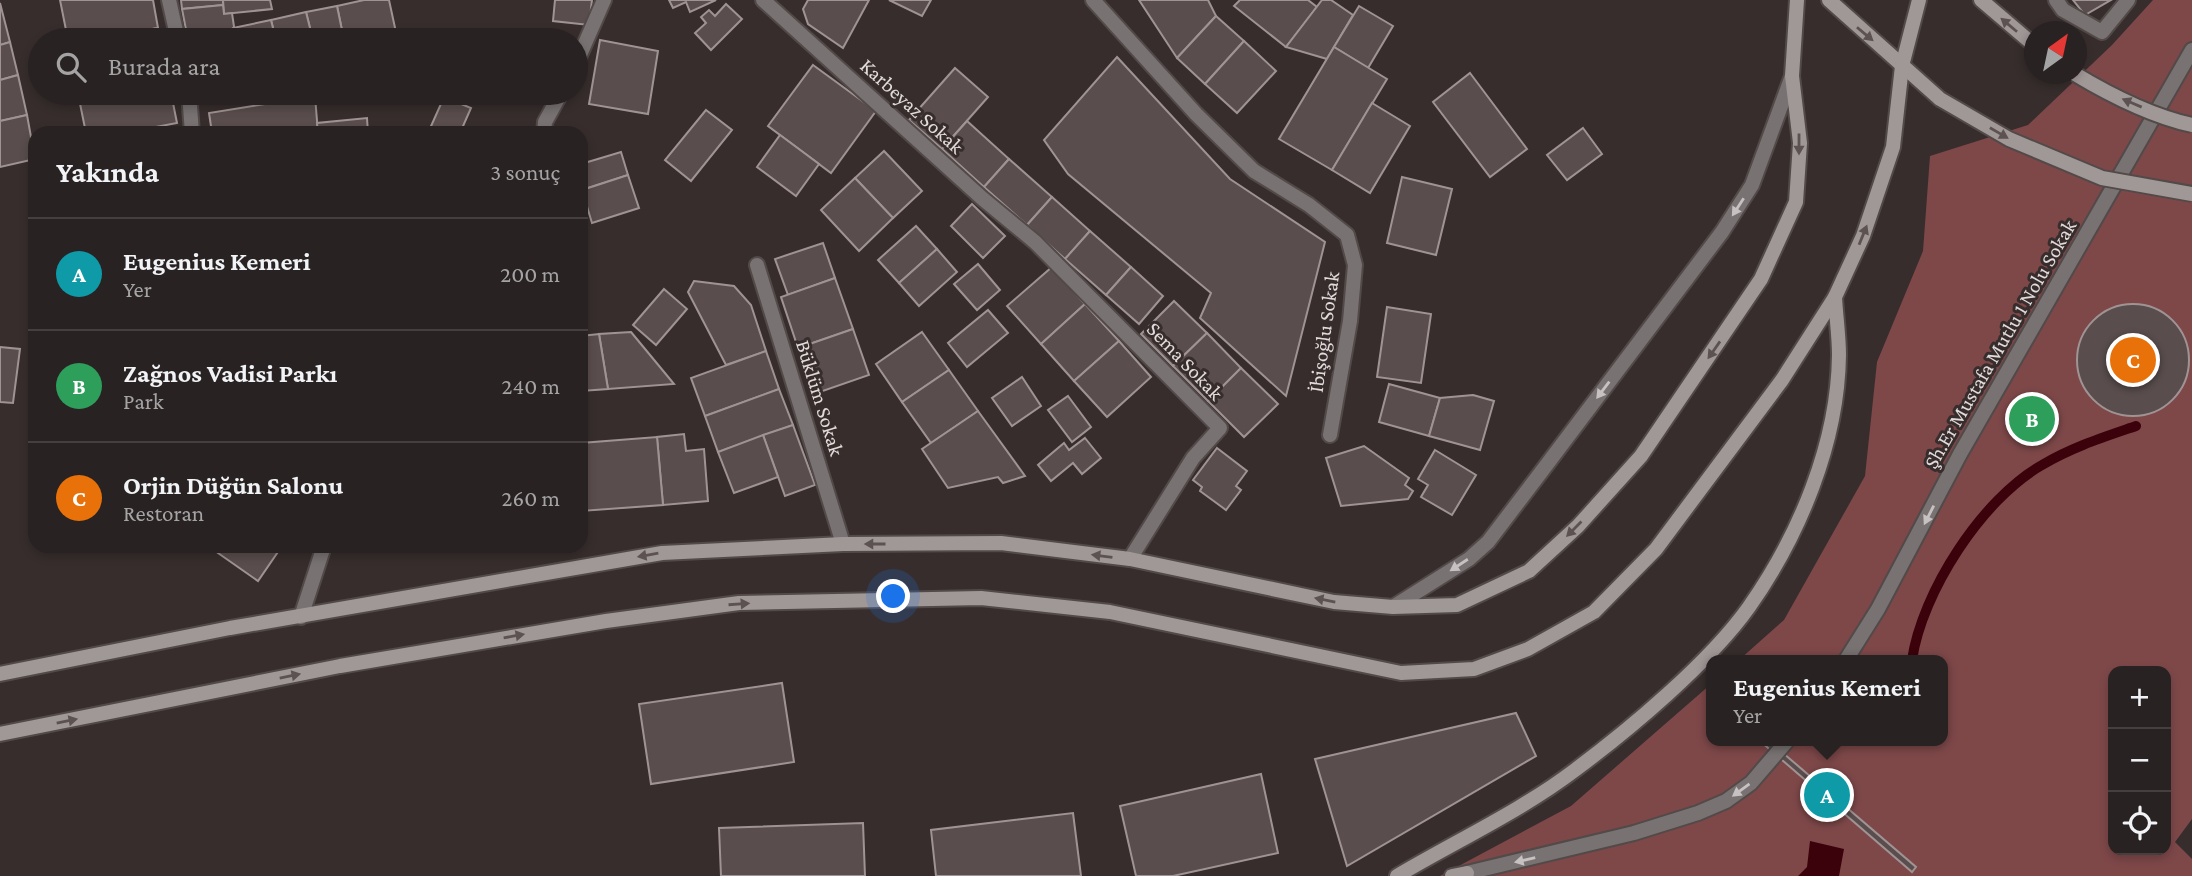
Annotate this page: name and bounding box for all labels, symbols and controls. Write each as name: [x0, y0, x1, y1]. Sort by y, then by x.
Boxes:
one-way arrow: [2000, 18, 2017, 33]
north arrow: [2024, 21, 2087, 84]
one-way arrow: [1856, 26, 1873, 41]
search box: [28, 28, 588, 105]
icon: search: [52, 48, 90, 86]
text: Burada ara: [108, 52, 220, 81]
street label: Karbeyaz Sokak: [855, 53, 969, 159]
one-way arrow: [2121, 97, 2142, 108]
one-way arrow: [1990, 127, 2009, 139]
one-way arrow: [1793, 133, 1805, 155]
text: Yakında: [56, 155, 159, 188]
text: 3 sonuç: [490, 159, 560, 185]
one-way arrow: [1732, 197, 1745, 217]
street label: Şh.Er Mustafa Mutlu 1 Nolu Sokak: [1919, 215, 2081, 473]
one-way arrow: [1858, 224, 1869, 245]
text: Eugenius Kemeri: [123, 247, 310, 276]
text: A: [72, 261, 86, 287]
text: 200 m: [500, 261, 560, 287]
street label: İbişoğlu Sokak: [1304, 270, 1344, 394]
text: Yer: [123, 276, 152, 302]
street label: Sema Sokak: [1142, 317, 1228, 405]
pin: C: [2110, 334, 2156, 386]
street label: Büklüm Sokak: [791, 337, 849, 459]
one-way arrow: [1707, 341, 1721, 359]
text: Zağnos Vadisi Parkı: [123, 359, 337, 388]
text: B: [72, 373, 86, 399]
text: 240 m: [501, 373, 560, 399]
one-way arrow: [1597, 381, 1611, 399]
text: Park: [123, 388, 164, 414]
pin: B: [2009, 393, 2055, 445]
text: Orjin Düğün Salonu: [123, 471, 343, 500]
text: C: [72, 485, 86, 511]
text: 260 m: [502, 485, 560, 511]
text: Restoran: [123, 500, 204, 526]
one-way arrow: [1923, 505, 1934, 525]
one-way arrow: [1566, 520, 1583, 537]
one-way arrow: [864, 538, 886, 550]
one-way arrow: [637, 550, 659, 561]
one-way arrow: [1091, 550, 1113, 561]
one-way arrow: [1450, 558, 1469, 571]
your location: [876, 579, 910, 613]
one-way arrow: [1314, 594, 1336, 605]
one-way arrow: [728, 598, 750, 609]
one-way arrow: [503, 630, 525, 641]
popup: [1706, 655, 1948, 746]
map controls: [2108, 666, 2171, 855]
button: +: [2108, 666, 2171, 729]
one-way arrow: [279, 670, 301, 681]
text: Eugenius Kemeri: [1733, 673, 1921, 702]
text: Yer: [1733, 702, 1762, 728]
one-way arrow: [56, 715, 78, 726]
button: −: [2108, 729, 2171, 792]
pin: A: [1804, 769, 1850, 821]
one-way arrow: [1732, 783, 1750, 797]
button: locate: [2108, 792, 2171, 855]
one-way arrow: [1514, 854, 1536, 865]

